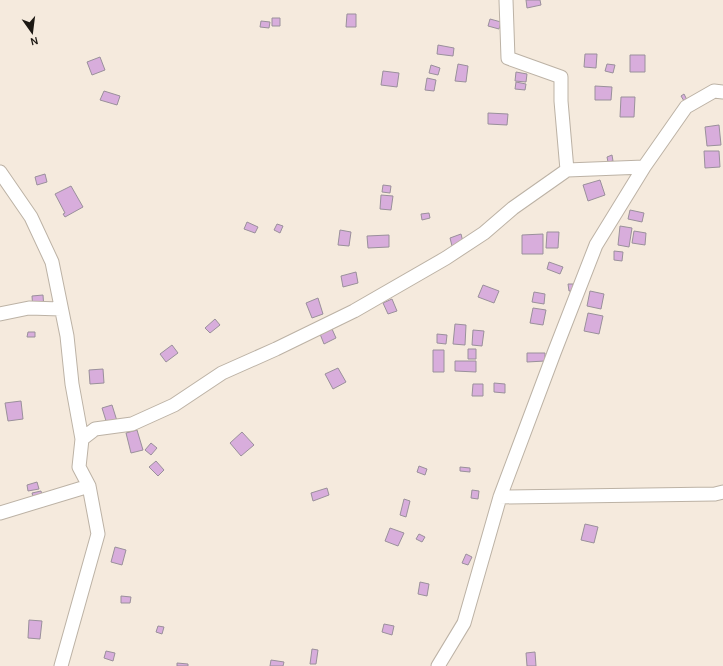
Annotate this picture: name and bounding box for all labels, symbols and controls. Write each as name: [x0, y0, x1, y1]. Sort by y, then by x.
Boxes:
north arrow: [12, 12, 52, 52]
text: N: [29, 34, 40, 48]

